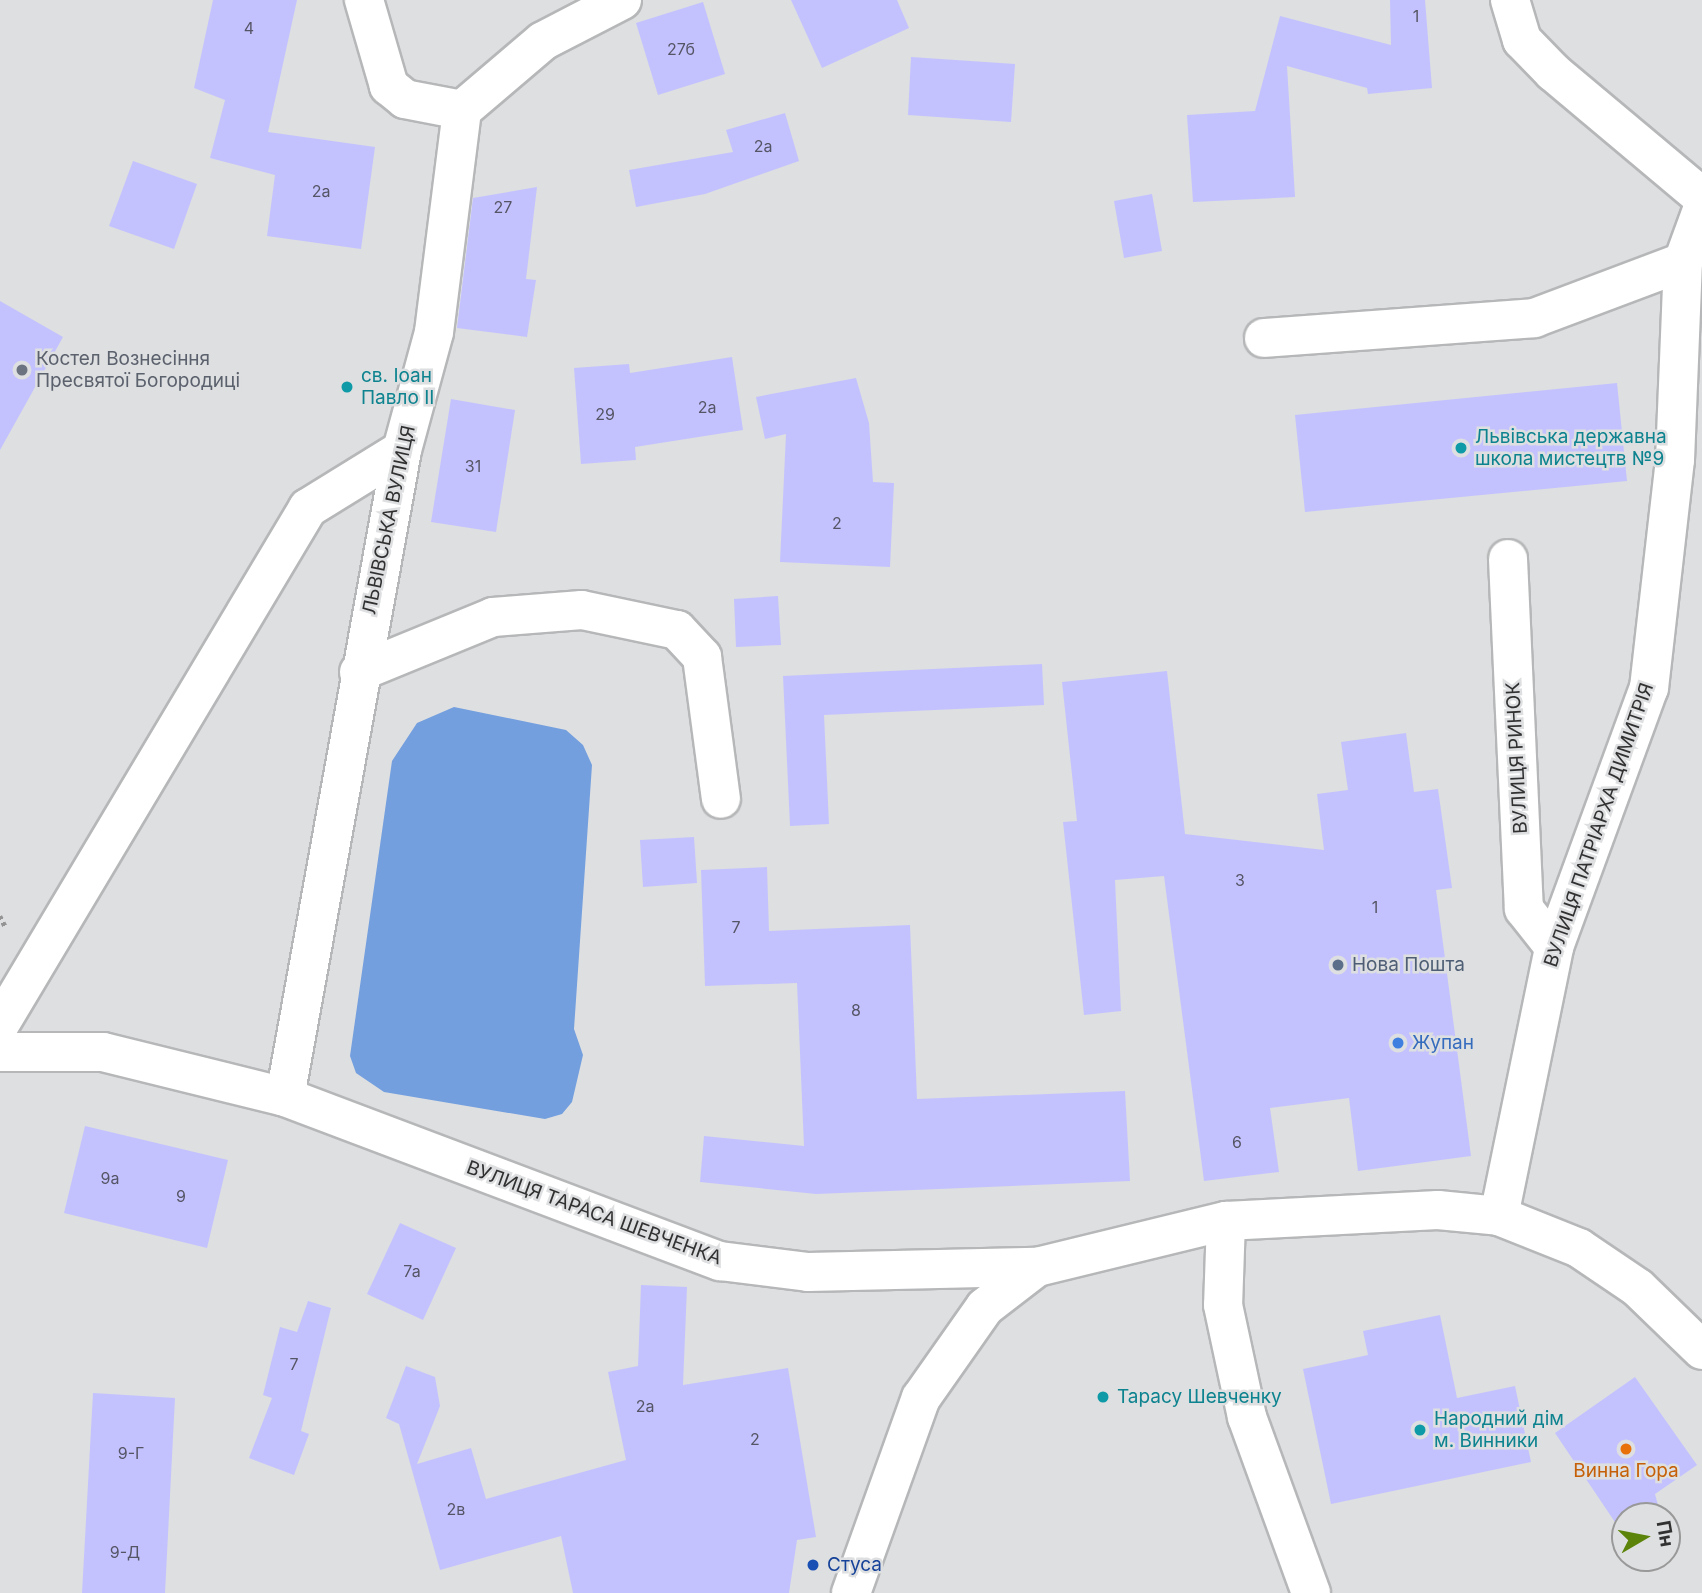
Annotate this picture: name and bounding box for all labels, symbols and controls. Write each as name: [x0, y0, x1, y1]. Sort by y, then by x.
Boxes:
house number: 1: [1413, 6, 1419, 26]
house number: 4: [244, 18, 254, 38]
house number: 27б: [667, 39, 695, 59]
house number: 2а: [754, 136, 772, 156]
house number: 2а: [312, 181, 330, 201]
house number: 27: [494, 197, 512, 217]
place label: Костел Вознесіння Пресвятої Богородиці: [36, 348, 240, 392]
marker: Костел Вознесіння Пресвятої Богородиці: [14, 362, 30, 378]
place label: св. Іоан Павло ІІ: [361, 365, 434, 409]
marker: св. Іоан Павло ІІ: [339, 379, 355, 395]
house number: 2а: [698, 397, 716, 417]
house number: 29: [595, 404, 615, 424]
street label: ЛЬВІВСЬКА ВУЛИЦЯ: [358, 423, 420, 617]
place label: Львівська державна школа мистецтв №9: [1475, 426, 1667, 470]
marker: Львівська державна школа мистецтв №9: [1453, 440, 1469, 456]
house number: 31: [465, 456, 481, 476]
house number: 2: [832, 513, 842, 533]
street label: ВУЛИЦЯ ПАТРІАРХА ДИМИТРІЯ: [1540, 680, 1658, 970]
street label: ВУЛИЦЯ РИНОК: [1502, 681, 1532, 835]
house number: 3: [1235, 870, 1245, 890]
house number: 1: [1372, 897, 1378, 917]
house number: 7: [731, 917, 741, 937]
place label: Нова Пошта: [1352, 954, 1465, 976]
marker: Нова Пошта: [1330, 957, 1346, 973]
house number: 8: [851, 1000, 861, 1020]
place label: Жупан: [1412, 1032, 1474, 1054]
marker: Жупан: [1390, 1035, 1406, 1051]
house number: 6: [1232, 1132, 1242, 1152]
street label: ВУЛИЦЯ ТАРАСА ШЕВЧЕНКА: [463, 1156, 725, 1270]
house number: 9а: [101, 1168, 119, 1188]
house number: 9: [176, 1186, 186, 1206]
house number: 7а: [403, 1261, 421, 1281]
house number: 7: [289, 1354, 299, 1374]
place label: Тарасу Шевченку: [1117, 1386, 1282, 1408]
marker: Тарасу Шевченку: [1095, 1389, 1111, 1405]
house number: 2а: [636, 1396, 654, 1416]
place label: Народний дім м. Винники: [1434, 1408, 1564, 1452]
marker: Народний дім м. Винники: [1412, 1422, 1428, 1438]
house number: 2: [750, 1429, 760, 1449]
marker: Винна Гора: [1618, 1441, 1634, 1457]
house number: 9-Г: [118, 1443, 144, 1463]
place label: Винна Гора: [1573, 1460, 1679, 1482]
house number: 2в: [447, 1499, 465, 1519]
north arrow: [1611, 1502, 1681, 1572]
text: Пн: [1652, 1519, 1679, 1548]
house number: 9-Д: [110, 1542, 140, 1562]
place label: Стуса: [827, 1554, 882, 1576]
marker: Стуса: [805, 1557, 821, 1573]

